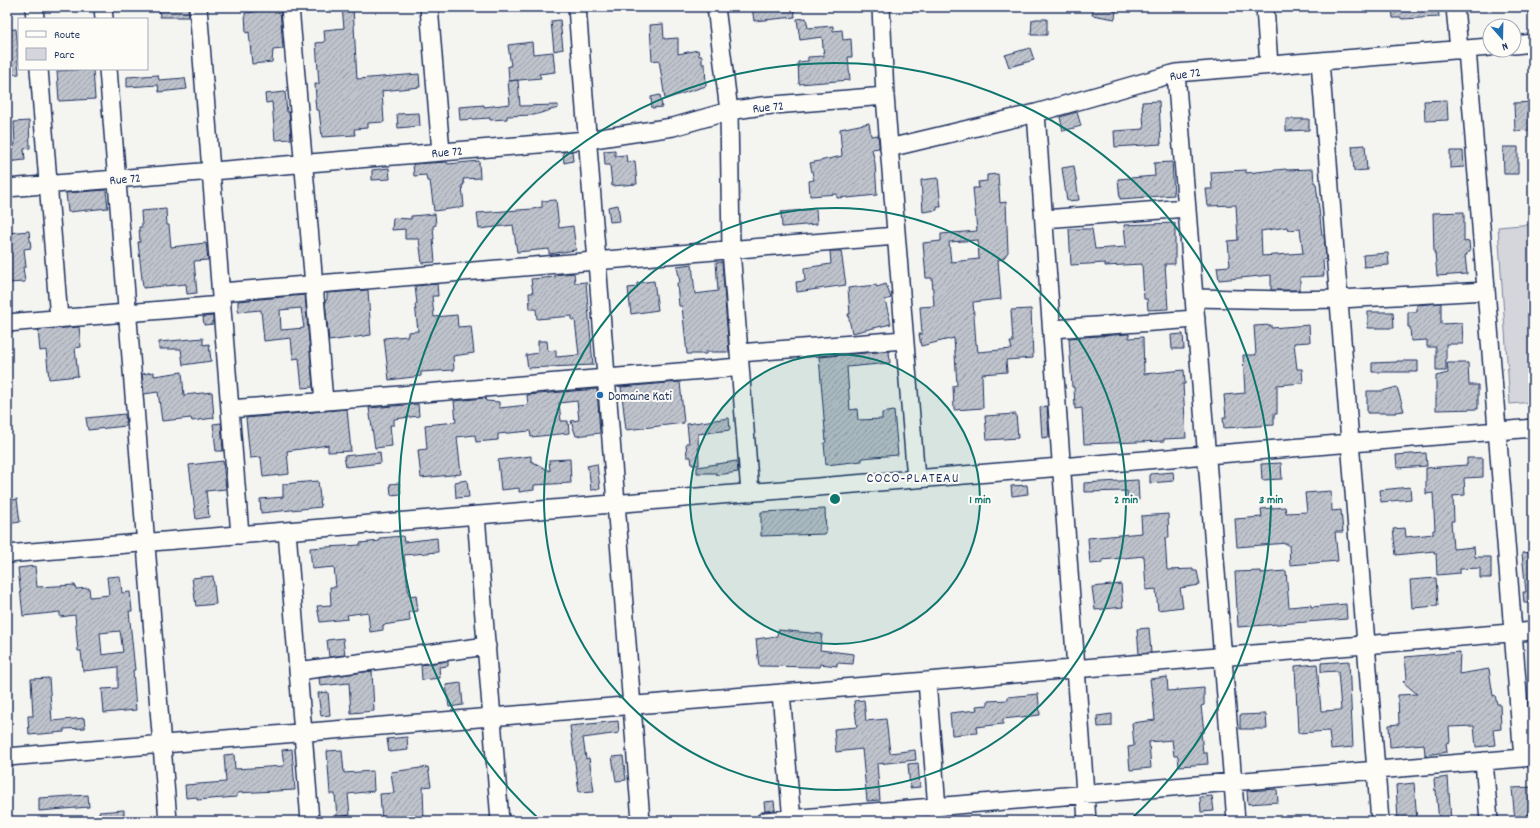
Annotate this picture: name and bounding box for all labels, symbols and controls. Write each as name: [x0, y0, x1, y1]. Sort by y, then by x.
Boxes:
legend: [18, 18, 148, 70]
north arrow: [1482, 18, 1522, 58]
text: Route: [54, 27, 80, 44]
text: N: [1499, 37, 1510, 54]
text: Parc: [54, 47, 75, 64]
street label: Rue 72: [1169, 64, 1202, 87]
street label: Rue 72: [752, 97, 785, 120]
street label: Rue 72: [431, 143, 464, 164]
street label: Rue 72: [109, 170, 142, 191]
place label: Domaine Kati: [608, 388, 673, 407]
marker: Domaine Kati: [595, 390, 605, 400]
district label: COCO-PLATEAU: [867, 469, 959, 489]
centre of rings: [828, 492, 842, 506]
text: 1 min: [969, 492, 991, 509]
text: 2 min: [1114, 492, 1138, 509]
text: 3 min: [1259, 492, 1283, 509]

